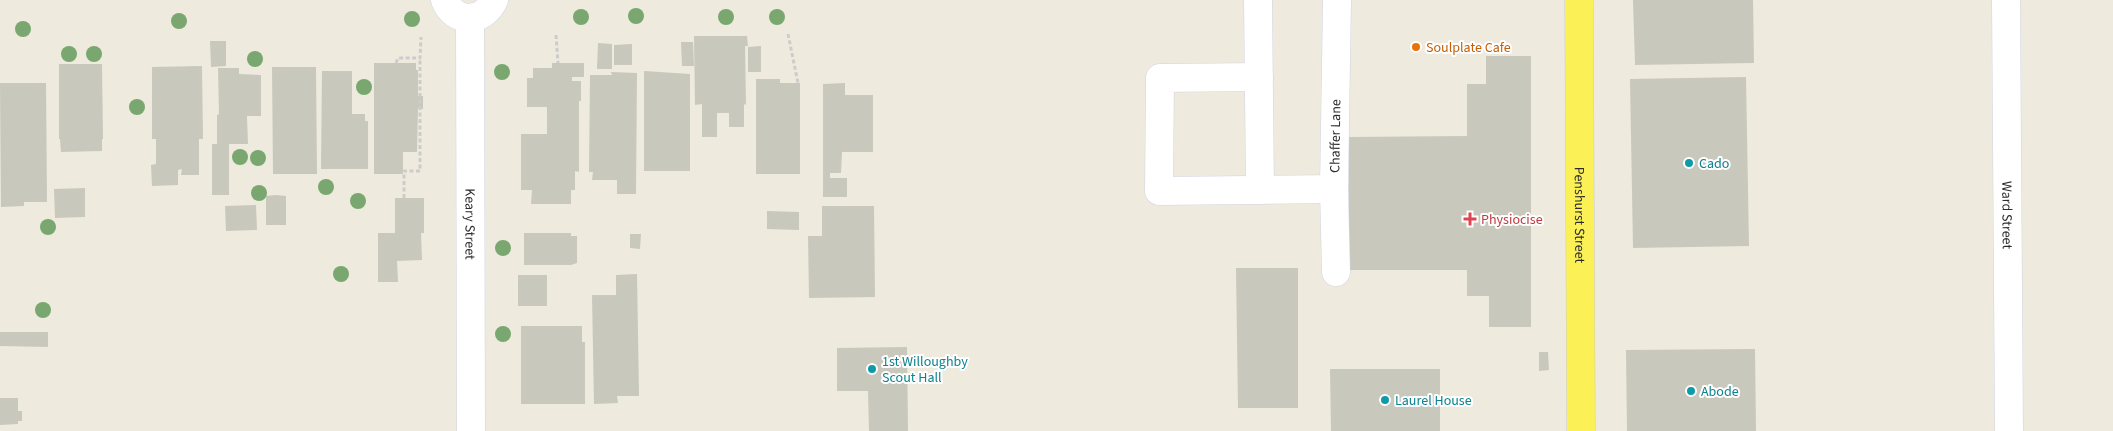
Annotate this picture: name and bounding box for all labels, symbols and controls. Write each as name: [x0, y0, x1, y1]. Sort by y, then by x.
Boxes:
place label: Soulplate Cafe: [1426, 38, 1511, 58]
marker: Soulplate Cafe: [1410, 41, 1422, 53]
street label: Chaffer Lane: [1325, 99, 1346, 173]
place label: Cado: [1699, 154, 1729, 174]
marker: Cado: [1683, 157, 1695, 169]
street label: Penshurst Street: [1569, 167, 1589, 264]
street label: Ward Street: [1996, 181, 2017, 249]
street label: Keary Street: [459, 188, 480, 260]
place label: Physiocise: [1481, 210, 1543, 230]
marker: Physiocise: [1463, 212, 1477, 226]
place label: 1st Willoughby Scout Hall: [882, 352, 968, 388]
marker: 1st Willoughby Scout Hall: [866, 363, 878, 375]
place label: Abode: [1701, 382, 1739, 402]
marker: Abode: [1685, 385, 1697, 397]
place label: Laurel House: [1395, 391, 1472, 411]
marker: Laurel House: [1379, 394, 1391, 406]

